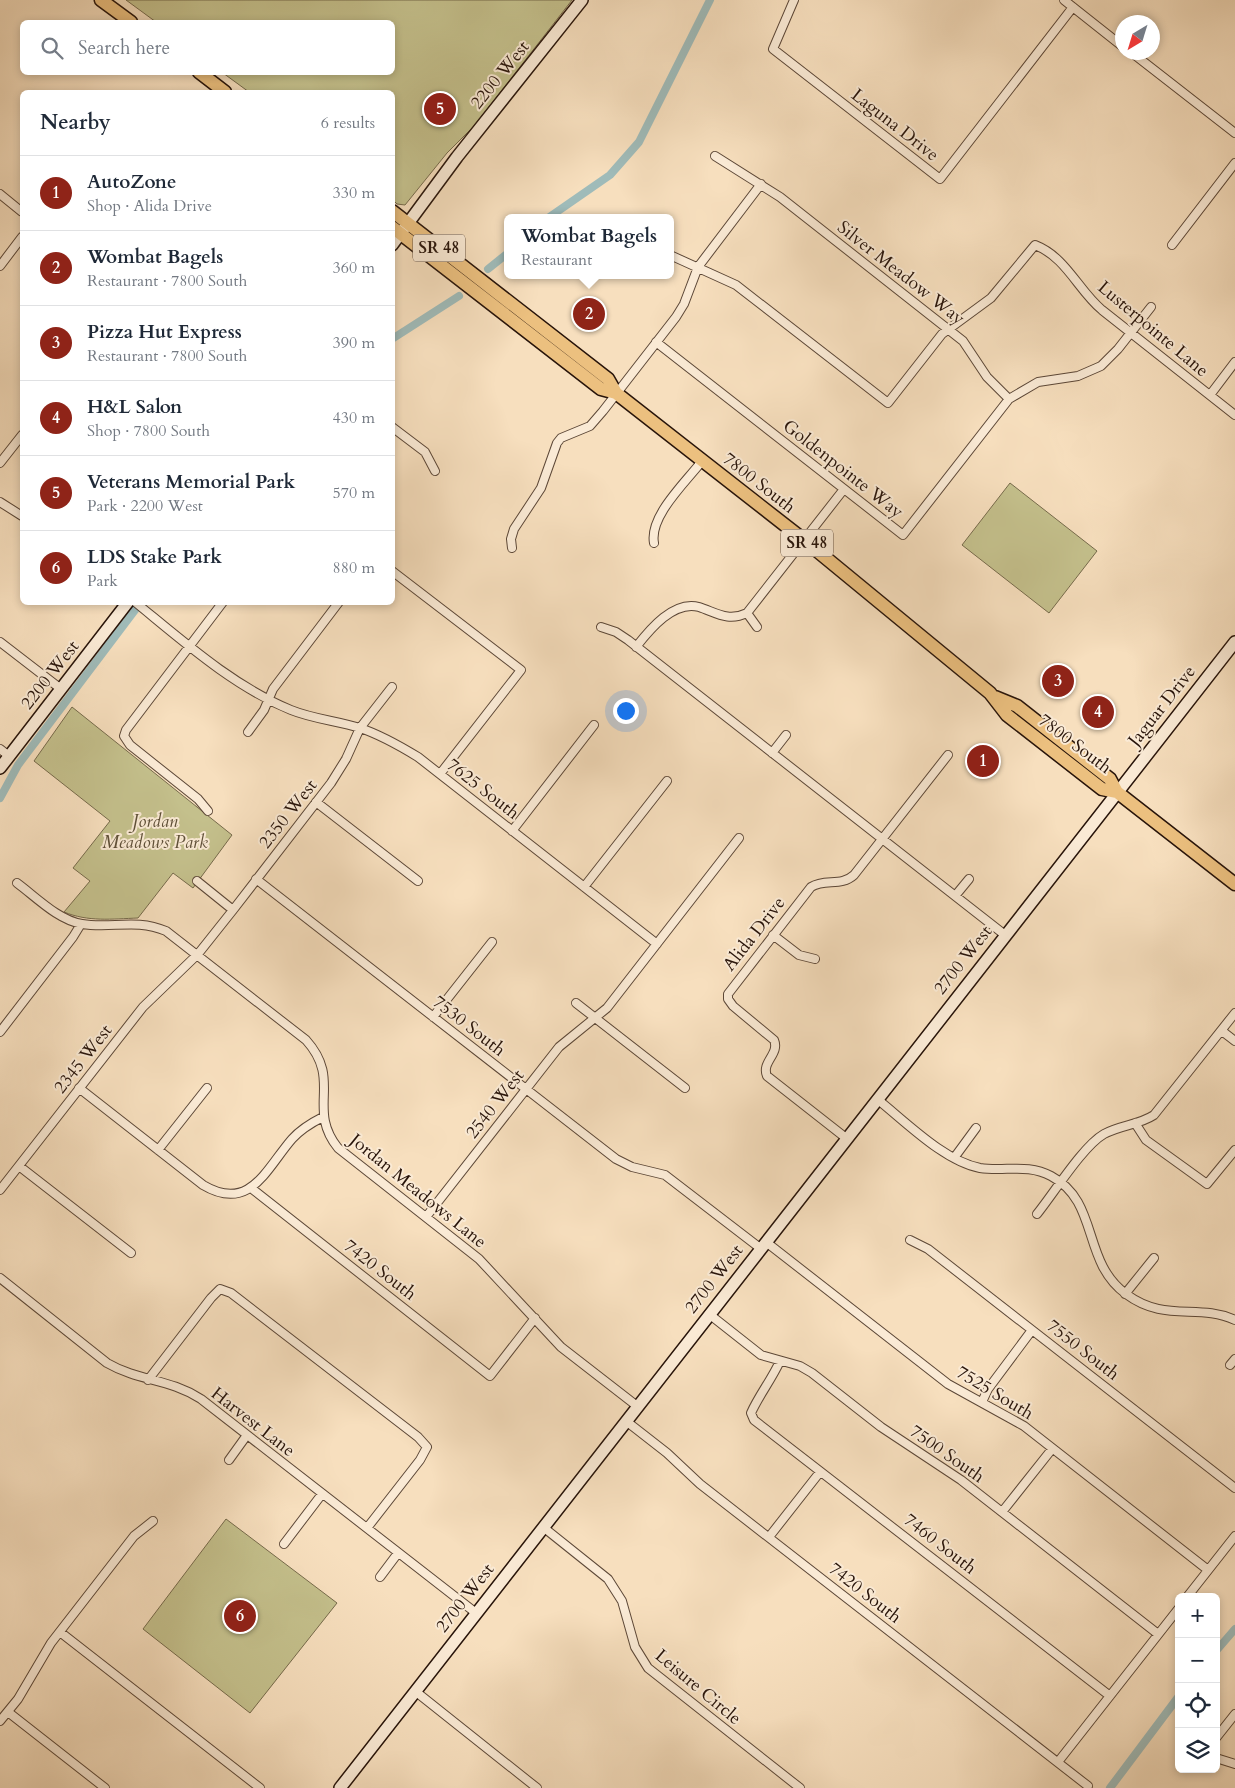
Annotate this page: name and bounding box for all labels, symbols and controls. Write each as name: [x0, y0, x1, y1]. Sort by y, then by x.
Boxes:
north arrow: [1115, 15, 1160, 60]
search box: [20, 20, 395, 75]
icon: search: [38, 34, 66, 62]
text: Search here: [78, 35, 170, 61]
street label: 2200 West: [465, 35, 536, 115]
street label: Laguna Drive: [846, 83, 944, 167]
pin: 5: [424, 90, 456, 128]
text: Nearby: [40, 108, 111, 137]
text: 6 results: [321, 112, 375, 134]
text: AutoZone: [87, 169, 176, 195]
text: 1: [52, 182, 60, 204]
text: 330 m: [333, 182, 375, 204]
text: Shop · Alida Drive: [87, 195, 212, 217]
popup: [504, 214, 674, 279]
street label: Silver Meadow Way: [832, 215, 971, 331]
text: Wombat Bagels: [521, 223, 657, 249]
road number: SR 48: [413, 234, 465, 262]
text: Wombat Bagels: [87, 244, 223, 270]
text: Restaurant: [521, 249, 592, 271]
text: 2: [52, 257, 60, 279]
text: 360 m: [333, 257, 375, 279]
text: Restaurant · 7800 South: [87, 270, 247, 292]
street label: Lusterpointe Lane: [1092, 275, 1214, 383]
pin: 2: [573, 295, 605, 333]
text: Pizza Hut Express: [87, 319, 242, 345]
text: 3: [52, 332, 60, 354]
text: 390 m: [333, 332, 375, 354]
text: Restaurant · 7800 South: [87, 345, 247, 367]
text: H&L Salon: [87, 394, 182, 420]
text: 4: [52, 407, 60, 429]
text: 430 m: [333, 407, 375, 429]
street label: Goldenpointe Way: [777, 414, 909, 524]
text: Shop · 7800 South: [87, 420, 210, 442]
street label: 7800 South: [717, 447, 801, 519]
text: Veterans Memorial Park: [87, 469, 295, 495]
text: 5: [52, 482, 60, 504]
text: 570 m: [333, 482, 375, 504]
text: Park · 2200 West: [87, 495, 203, 517]
road number: SR 48: [781, 530, 833, 556]
text: LDS Stake Park: [87, 544, 222, 570]
text: 6: [52, 557, 60, 579]
text: 880 m: [333, 557, 375, 579]
text: Park: [87, 570, 118, 592]
street label: 2200 West: [15, 635, 85, 715]
street label: Jaguar Drive: [1121, 660, 1202, 754]
pin: 3: [1042, 662, 1074, 700]
pin: 4: [1082, 693, 1114, 731]
your location: [613, 698, 639, 724]
street label: 7800 South: [1033, 708, 1117, 780]
pin: 1: [967, 742, 999, 780]
street label: 7625 South: [441, 753, 525, 825]
street label: 2350 West: [253, 774, 323, 854]
park label: Jordan Meadows Park: [102, 809, 208, 855]
street label: Alida Drive: [717, 892, 791, 976]
street label: 2700 West: [928, 920, 998, 1000]
street label: 7530 South: [427, 990, 511, 1062]
street label: 2345 West: [48, 1019, 118, 1099]
street label: 2540 West: [460, 1064, 530, 1144]
street label: Jordan Meadows Lane: [342, 1126, 492, 1254]
street label: 7420 South: [338, 1234, 422, 1306]
street label: 2700 West: [679, 1239, 749, 1319]
street label: 7550 South: [1041, 1314, 1125, 1386]
street label: 7525 South: [952, 1360, 1038, 1426]
street label: Harvest Lane: [206, 1381, 300, 1463]
street label: 7500 South: [905, 1419, 989, 1489]
street label: 7460 South: [898, 1508, 982, 1580]
street label: 7420 South: [823, 1557, 907, 1629]
street label: 2700 West: [430, 1558, 500, 1638]
map controls: [1175, 1593, 1220, 1773]
button: +: [1175, 1593, 1220, 1638]
pin: 6: [224, 1597, 256, 1635]
button: −: [1175, 1638, 1220, 1683]
street label: Leisure Circle: [649, 1643, 747, 1731]
button: locate: [1175, 1683, 1220, 1728]
button: layers: [1175, 1728, 1220, 1773]

